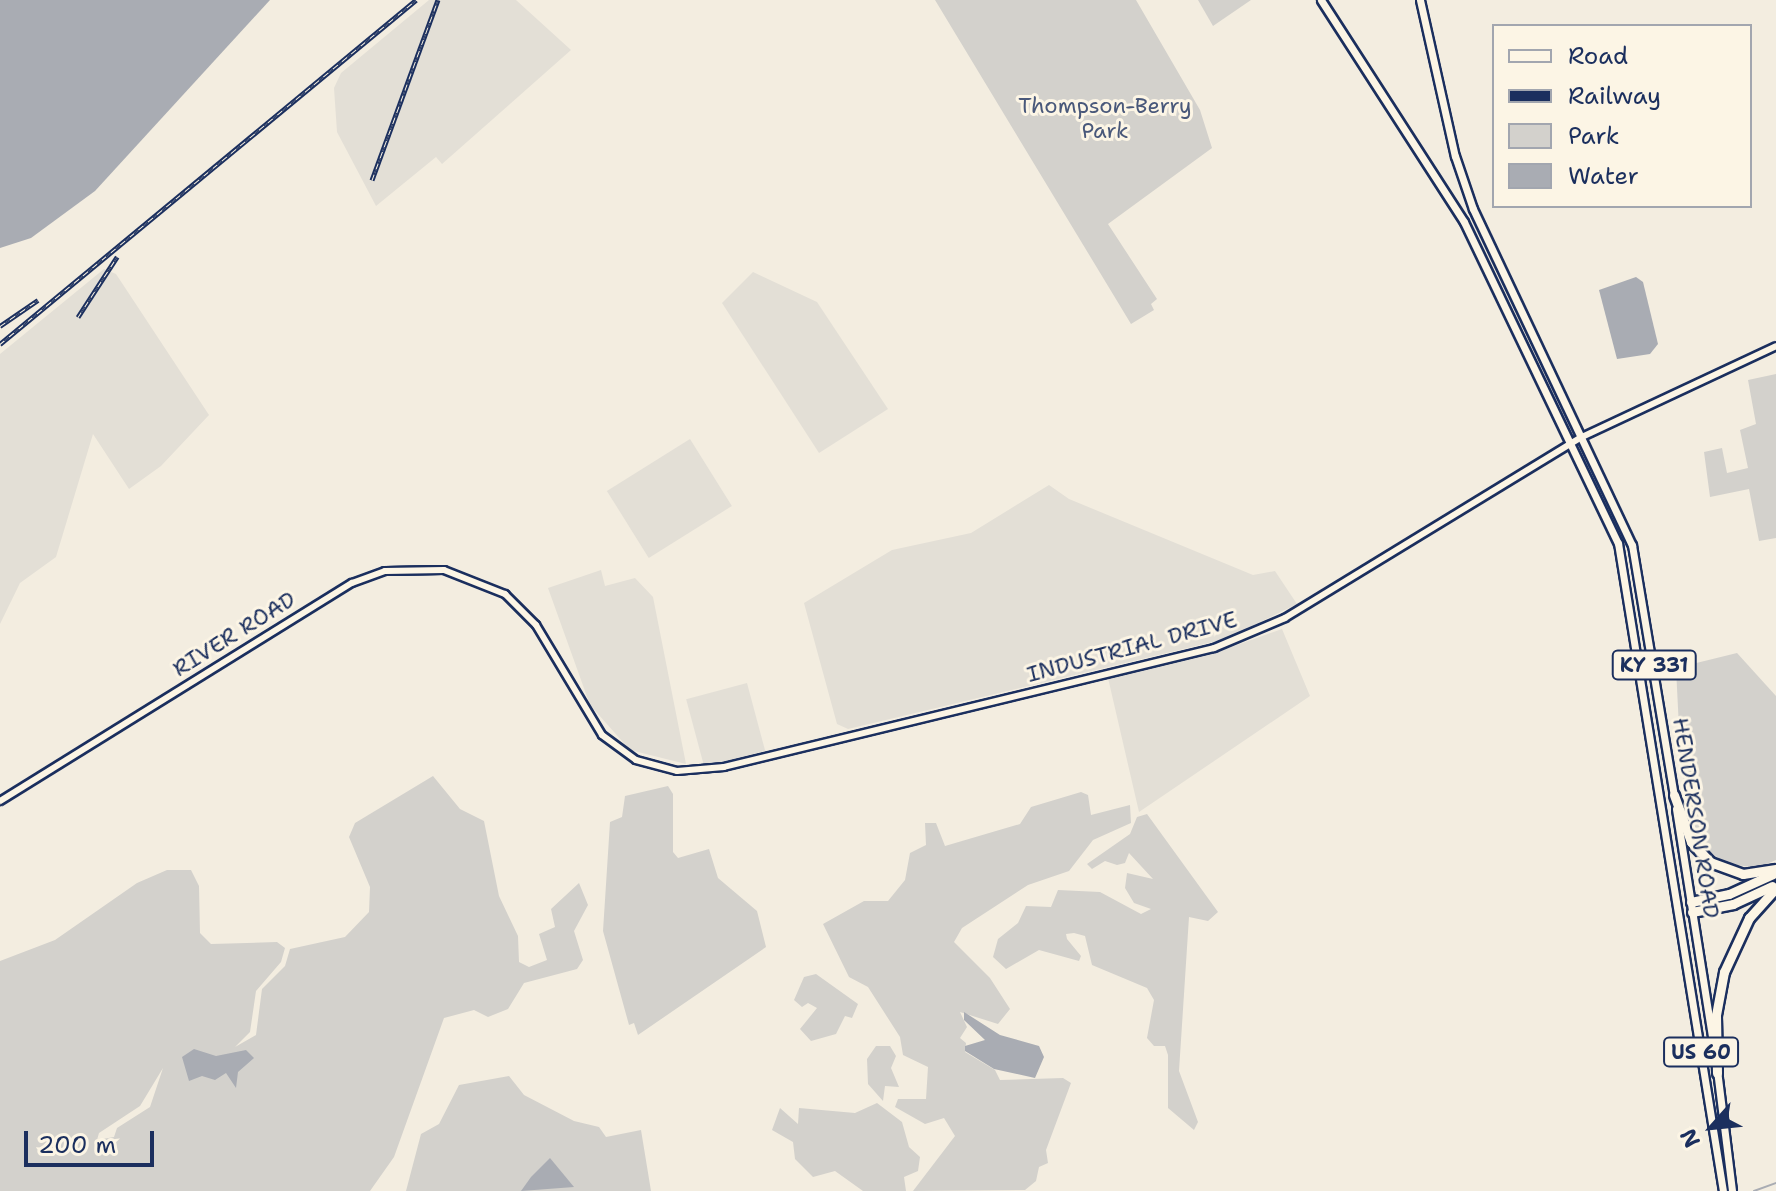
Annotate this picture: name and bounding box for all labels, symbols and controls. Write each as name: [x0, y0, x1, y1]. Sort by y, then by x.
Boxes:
legend: [1492, 24, 1752, 208]
text: Road: [1568, 40, 1628, 72]
text: Railway: [1568, 80, 1661, 112]
park label: Thompson-Berry Park: [1018, 92, 1192, 144]
text: Park: [1568, 120, 1620, 152]
text: Water: [1568, 160, 1639, 192]
street label: RIVER ROAD: [168, 586, 300, 682]
street label: INDUSTRIAL DRIVE: [1024, 606, 1240, 688]
road number: KY 331: [1610, 649, 1698, 681]
street label: HENDERSON ROAD: [1667, 716, 1725, 920]
road number: US 60: [1663, 1036, 1739, 1068]
north arrow: [1672, 1087, 1752, 1167]
scale bar: [28, 1115, 158, 1165]
text: N: [1673, 1124, 1707, 1152]
text: 200 m: [38, 1129, 116, 1161]

